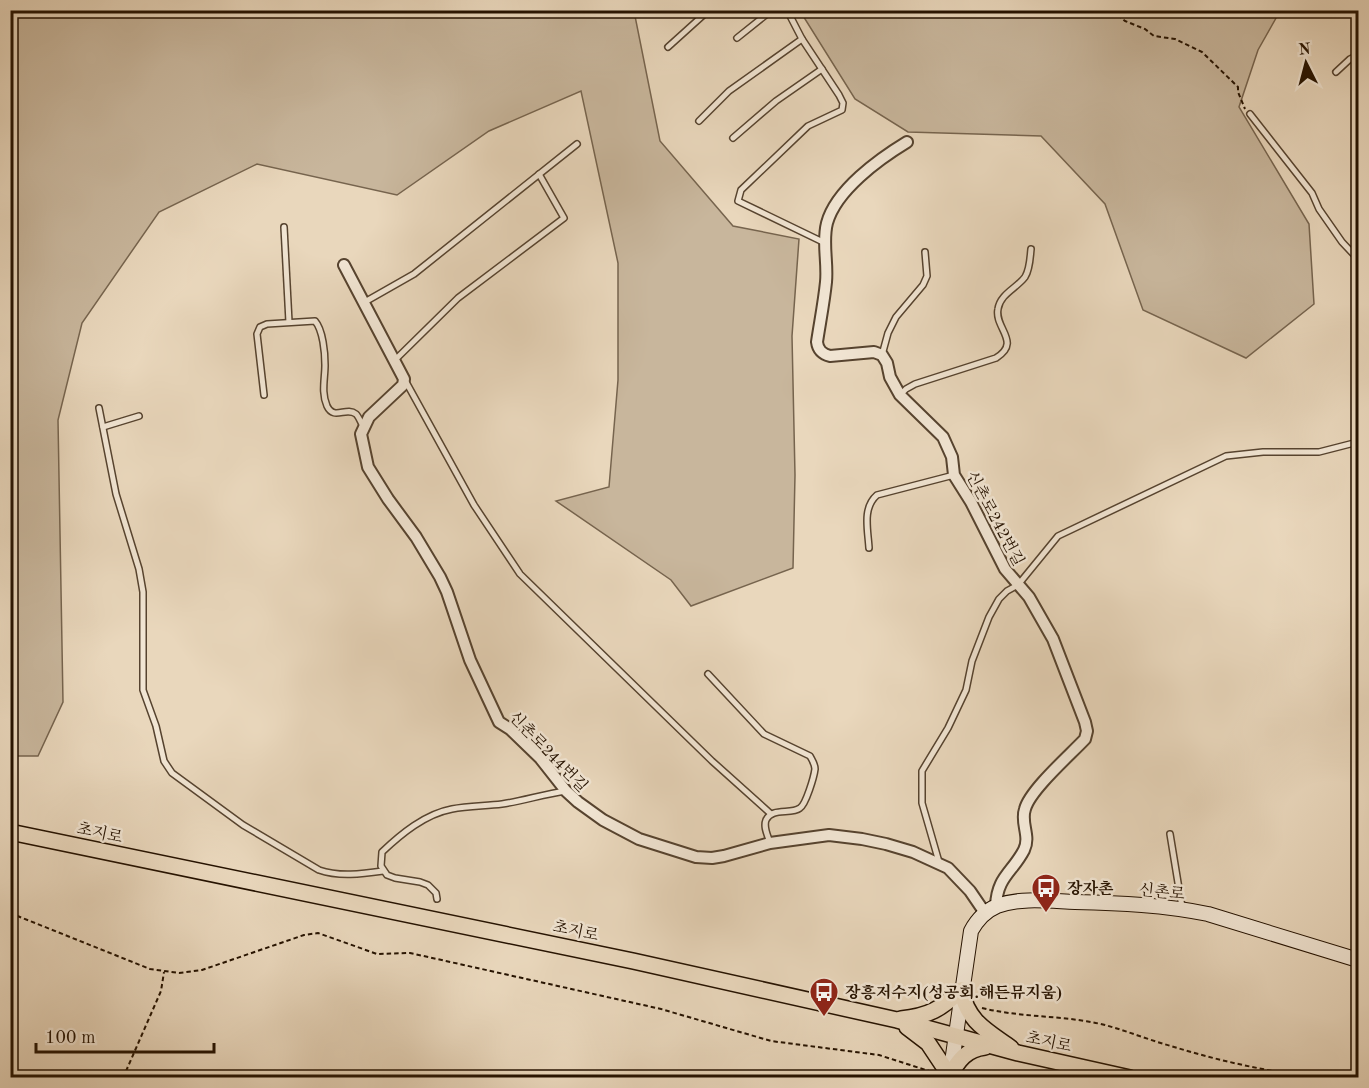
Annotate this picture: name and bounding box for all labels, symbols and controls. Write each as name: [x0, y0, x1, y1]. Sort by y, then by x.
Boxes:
north arrow: [1276, 33, 1336, 93]
text: N: [1298, 41, 1312, 59]
street label: 신촌로242번길: [962, 468, 1028, 569]
street label: 신촌로244번길: [505, 708, 591, 796]
street label: 초지로: [75, 819, 125, 847]
bus stop icon: 장자촌: [1030, 872, 1062, 914]
place label: 장자촌: [1067, 879, 1114, 898]
street label: 신촌로: [1138, 881, 1186, 903]
street label: 초지로: [551, 917, 601, 945]
bus stop icon: 장흥저수지(성공회.해든뮤지움): [808, 976, 840, 1018]
place label: 장흥저수지(성공회.해든뮤지움): [845, 983, 1062, 1002]
scale bar: [36, 1016, 214, 1054]
street label: 초지로: [1024, 1028, 1074, 1056]
text: 100 m: [45, 1029, 96, 1047]

